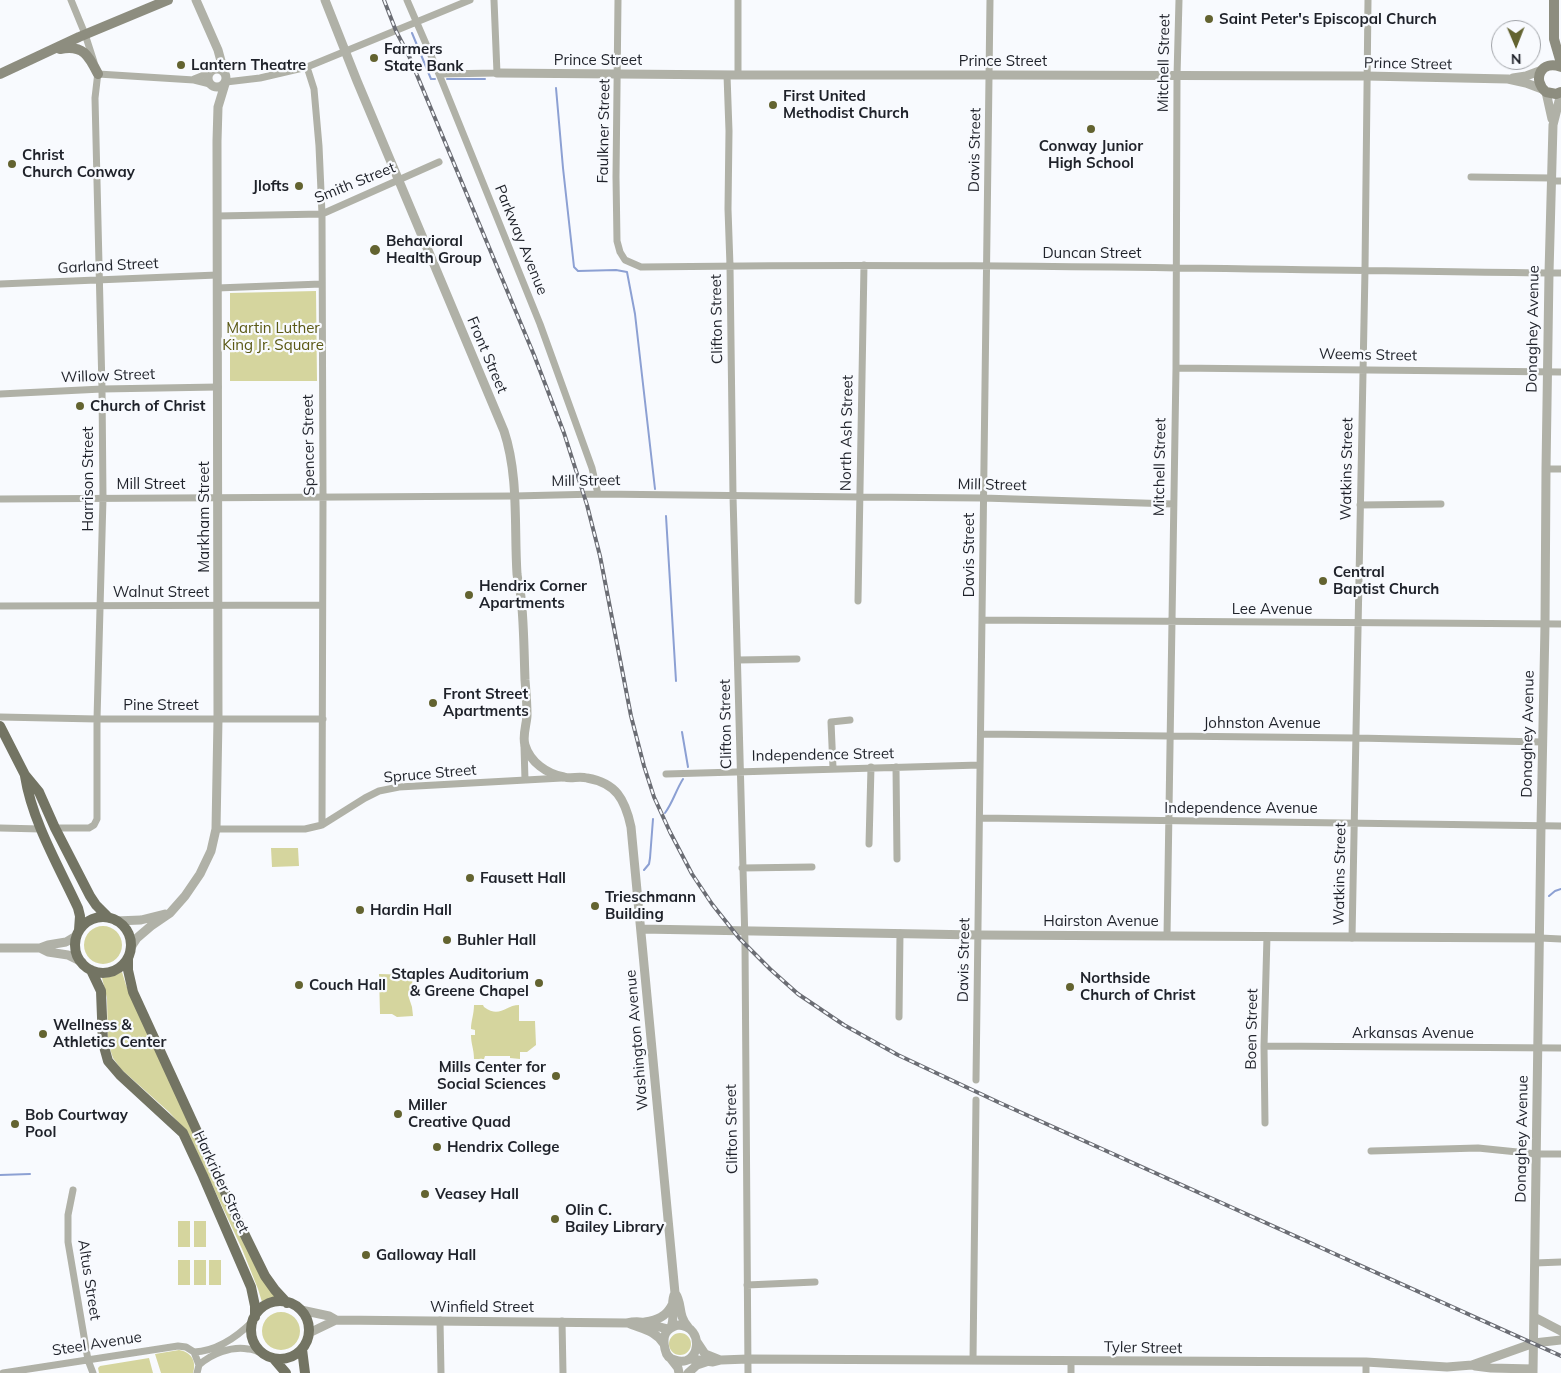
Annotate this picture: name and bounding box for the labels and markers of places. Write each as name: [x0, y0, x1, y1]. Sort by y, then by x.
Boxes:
place label: Saint Peter's Episcopal Church: [1219, 10, 1437, 28]
marker: Saint Peter's Episcopal Church: [1203, 13, 1215, 25]
place label: Farmers State Bank: [384, 40, 463, 75]
marker: Farmers State Bank: [368, 52, 380, 64]
place label: Lantern Theatre: [191, 56, 306, 74]
marker: Lantern Theatre: [175, 59, 187, 71]
place label: First United Methodist Church: [783, 87, 909, 122]
marker: First United Methodist Church: [767, 99, 779, 111]
marker: Conway Junior High School: [1085, 123, 1097, 135]
place label: Conway Junior High School: [1039, 137, 1143, 172]
place label: Christ Church Conway: [22, 146, 135, 181]
marker: Christ Church Conway: [6, 158, 18, 170]
place label: Jlofts: [253, 177, 289, 195]
marker: Jlofts: [293, 180, 305, 192]
place label: Behavioral Health Group: [386, 232, 482, 267]
marker: Behavioral Health Group: [368, 243, 382, 257]
place label: Church of Christ: [90, 397, 205, 415]
marker: Church of Christ: [74, 400, 86, 412]
place label: Central Baptist Church: [1333, 563, 1439, 598]
marker: Central Baptist Church: [1317, 575, 1329, 587]
place label: Hendrix Corner Apartments: [479, 577, 587, 612]
marker: Hendrix Corner Apartments: [463, 589, 475, 601]
place label: Front Street Apartments: [443, 685, 529, 720]
marker: Front Street Apartments: [427, 697, 439, 709]
place label: Fausett Hall: [480, 869, 566, 887]
marker: Fausett Hall: [464, 872, 476, 884]
place label: Trieschmann Building: [605, 888, 696, 923]
marker: Trieschmann Building: [589, 900, 601, 912]
place label: Hardin Hall: [370, 901, 452, 919]
marker: Hardin Hall: [354, 904, 366, 916]
place label: Buhler Hall: [457, 931, 536, 949]
marker: Buhler Hall: [441, 934, 453, 946]
place label: Staples Auditorium & Greene Chapel: [391, 965, 529, 1000]
place label: Northside Church of Christ: [1080, 969, 1195, 1004]
place label: Couch Hall: [309, 976, 386, 994]
marker: Staples Auditorium & Greene Chapel: [533, 977, 545, 989]
marker: Couch Hall: [293, 979, 305, 991]
marker: Northside Church of Christ: [1064, 981, 1076, 993]
place label: Wellness & Athletics Center: [53, 1016, 166, 1051]
marker: Wellness & Athletics Center: [37, 1028, 49, 1040]
place label: Mills Center for Social Sciences: [437, 1058, 546, 1093]
marker: Mills Center for Social Sciences: [550, 1070, 562, 1082]
place label: Miller Creative Quad: [408, 1096, 511, 1131]
place label: Bob Courtway Pool: [25, 1106, 128, 1141]
marker: Miller Creative Quad: [392, 1108, 404, 1120]
marker: Bob Courtway Pool: [9, 1118, 21, 1130]
place label: Hendrix College: [447, 1138, 560, 1156]
marker: Hendrix College: [431, 1141, 443, 1153]
place label: Veasey Hall: [435, 1185, 519, 1203]
marker: Veasey Hall: [419, 1188, 431, 1200]
place label: Olin C. Bailey Library: [565, 1201, 664, 1236]
marker: Olin C. Bailey Library: [549, 1213, 561, 1225]
place label: Galloway Hall: [376, 1246, 476, 1264]
marker: Galloway Hall: [360, 1249, 372, 1261]

